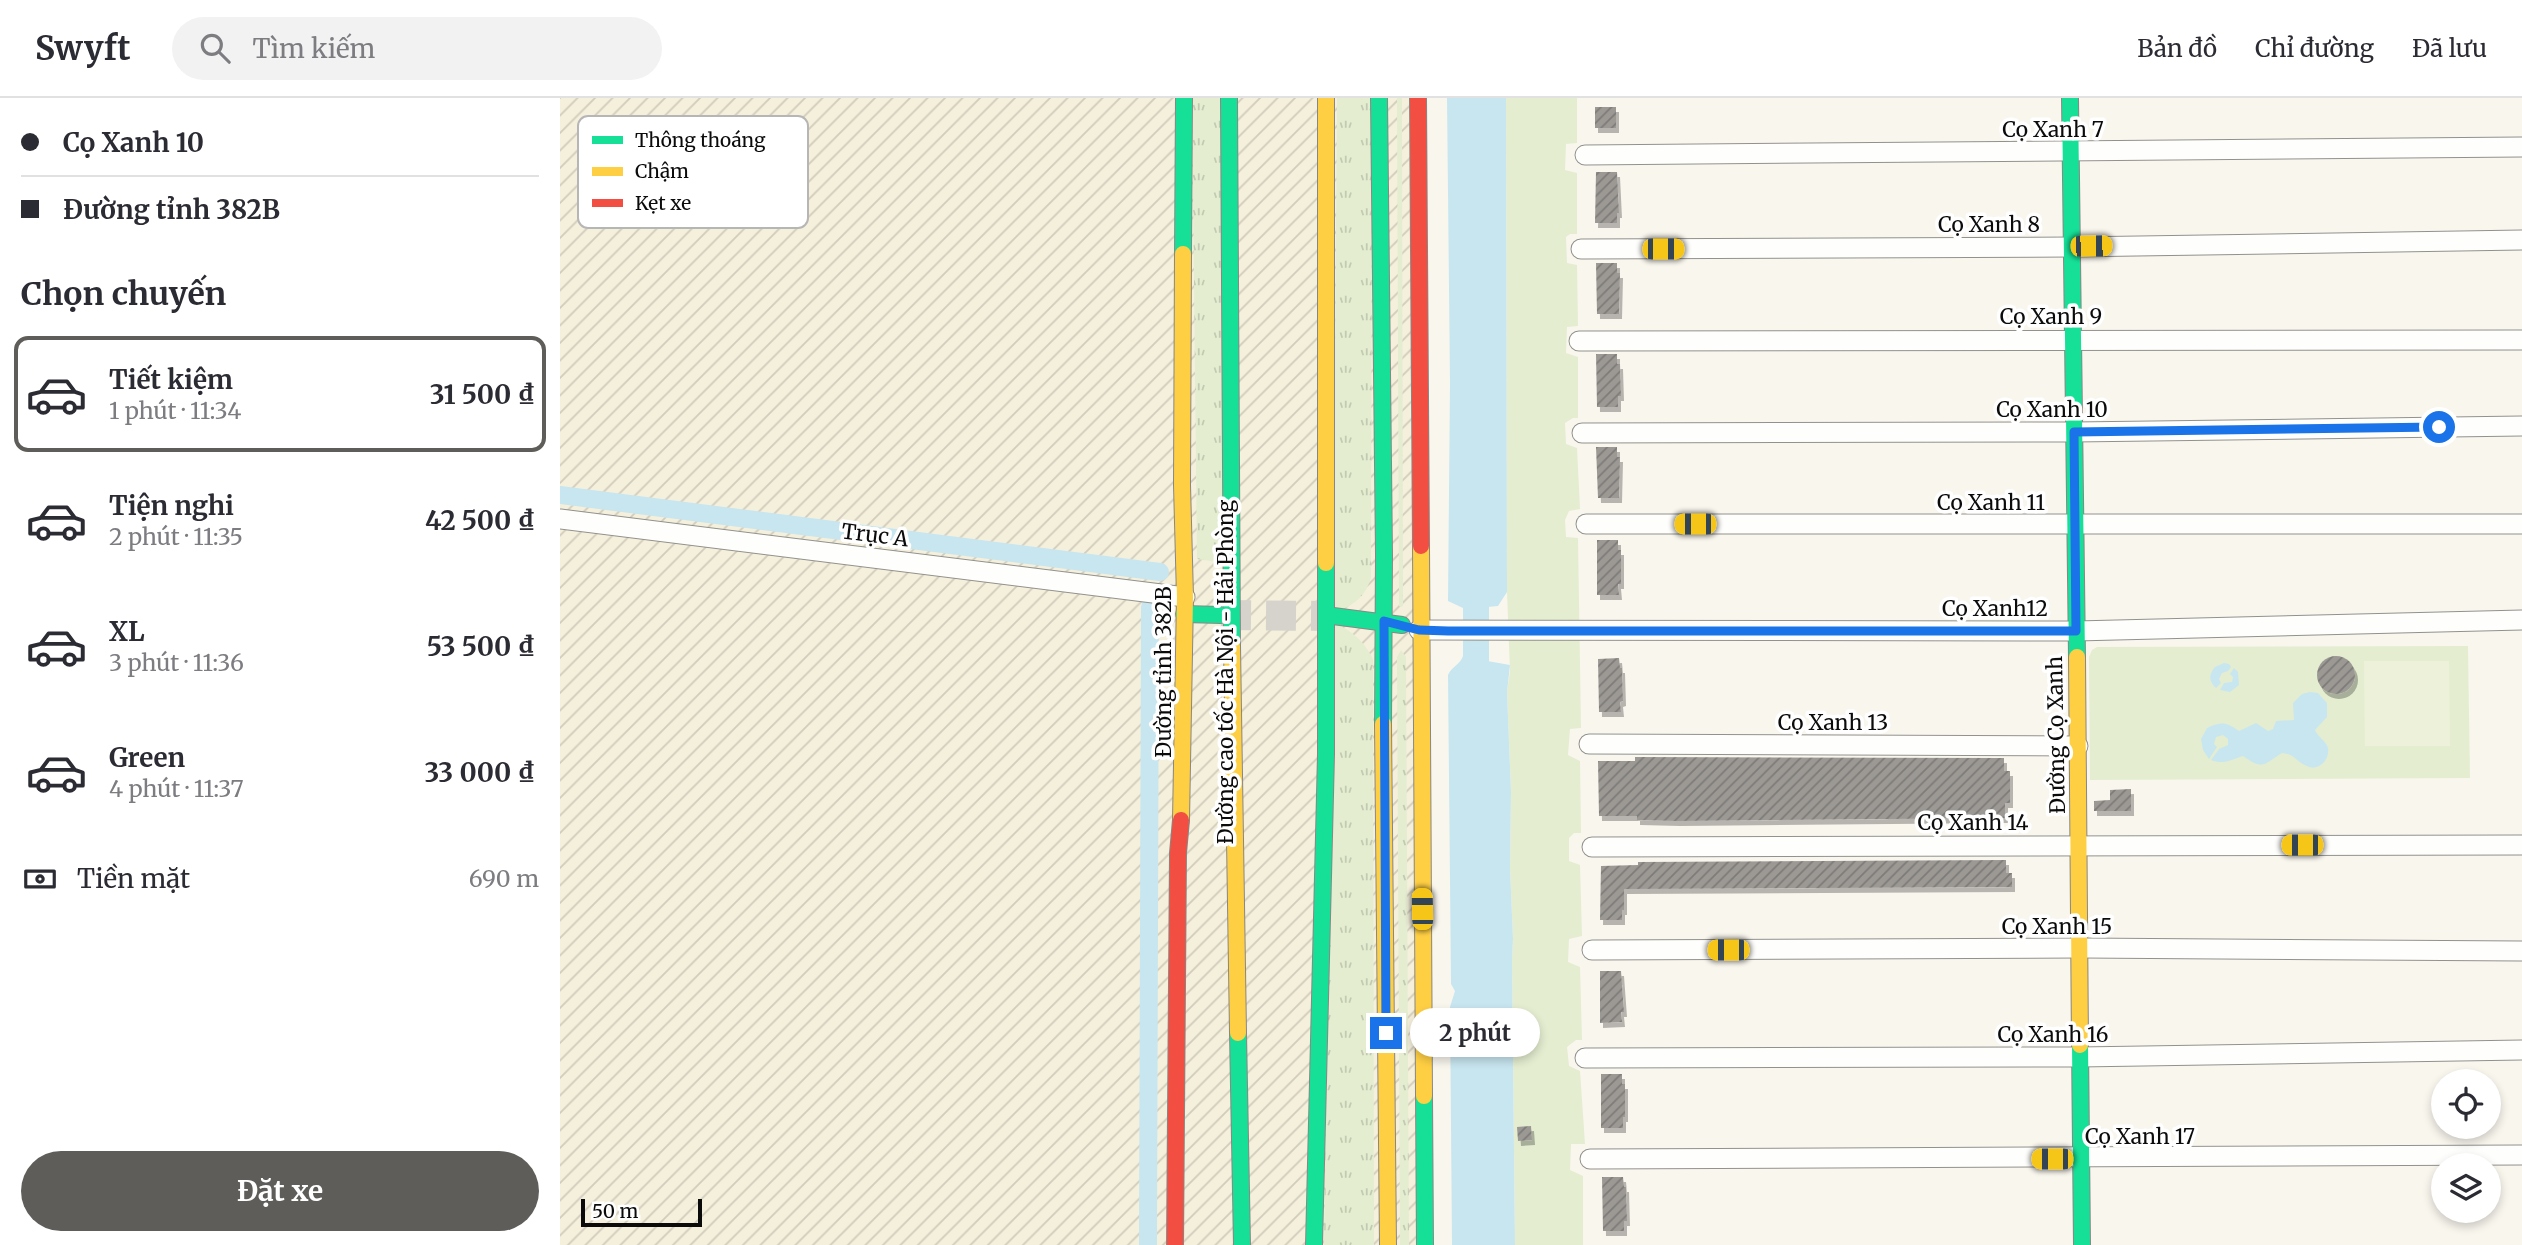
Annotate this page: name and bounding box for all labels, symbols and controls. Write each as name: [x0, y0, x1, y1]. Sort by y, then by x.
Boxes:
search box: [172, 17, 662, 80]
text: Swyft: [35, 28, 130, 69]
icon: search: [196, 29, 234, 67]
text: Tìm kiếm: [252, 32, 375, 65]
text: Bản đồ: [2137, 33, 2217, 64]
text: Chỉ đường: [2255, 33, 2374, 64]
text: Đã lưu: [2412, 33, 2487, 64]
legend: [578, 116, 808, 228]
street label: Cọ Xanh 7: [2002, 116, 2104, 143]
text: Cọ Xanh 10: [63, 126, 204, 159]
text: Thông thoáng: [635, 128, 766, 152]
text: Chậm: [635, 159, 689, 183]
text: Kẹt xe: [635, 191, 691, 215]
text: Đường tỉnh 382B: [63, 193, 280, 226]
street label: Cọ Xanh 8: [1938, 211, 2040, 238]
car: [2070, 235, 2113, 257]
car: [1643, 239, 1685, 260]
text: Chọn chuyến: [21, 274, 226, 314]
street label: Cọ Xanh 9: [2000, 303, 2102, 330]
icon: car: [25, 363, 88, 426]
text: Tiết kiệm: [109, 363, 233, 396]
text: 31 500 ₫: [430, 378, 535, 411]
text: 1 phút · 11:34: [109, 396, 241, 425]
street label: Cọ Xanh 10: [1996, 396, 2108, 423]
route start: [2423, 411, 2455, 443]
icon: car: [25, 489, 88, 552]
text: Tiện nghi: [109, 489, 234, 522]
street label: Cọ Xanh 11: [1937, 489, 2045, 516]
street label: Đường cao tốc Hà Nội - Hải Phòng: [1212, 500, 1239, 844]
text: 42 500 ₫: [425, 504, 535, 537]
car: [1675, 514, 1717, 535]
street label: Trục A: [840, 517, 910, 553]
text: 2 phút · 11:35: [109, 522, 243, 551]
street label: Đường tỉnh 382B: [1150, 586, 1177, 758]
street label: Cọ Xanh12: [1942, 595, 2048, 622]
icon: car: [25, 615, 88, 678]
text: XL: [109, 615, 145, 648]
text: 53 500 ₫: [427, 630, 535, 663]
text: 3 phút · 11:36: [109, 648, 244, 677]
street label: Đường Cọ Xanh: [2041, 656, 2071, 814]
street label: Cọ Xanh 13: [1778, 709, 1888, 736]
icon: car: [25, 741, 88, 804]
text: Green: [109, 741, 185, 774]
text: 33 000 ₫: [425, 756, 535, 789]
text: 4 phút · 11:37: [109, 774, 244, 803]
street label: Cọ Xanh 14: [1918, 809, 2028, 836]
car: [2282, 835, 2324, 856]
icon: cash: [21, 860, 59, 898]
text: Tiền mặt: [77, 862, 190, 895]
text: 690 m: [469, 864, 539, 893]
car: [1412, 888, 1433, 930]
street label: Cọ Xanh 15: [2002, 913, 2112, 940]
car: [1708, 940, 1750, 961]
callout: 2 phút: [1410, 1009, 1540, 1058]
route end: [1370, 1017, 1402, 1049]
text: 2 phút: [1439, 1018, 1511, 1047]
street label: Cọ Xanh 16: [1998, 1021, 2108, 1048]
map controls: [2431, 1069, 2501, 1223]
button: locate: [2431, 1069, 2501, 1139]
street label: Cọ Xanh 17: [2085, 1123, 2195, 1150]
car: [2032, 1149, 2074, 1170]
button: Đặt xe: [21, 1151, 539, 1231]
button: layers: [2431, 1153, 2501, 1223]
scale bar: [581, 1196, 702, 1228]
text: 50 m: [592, 1199, 638, 1223]

